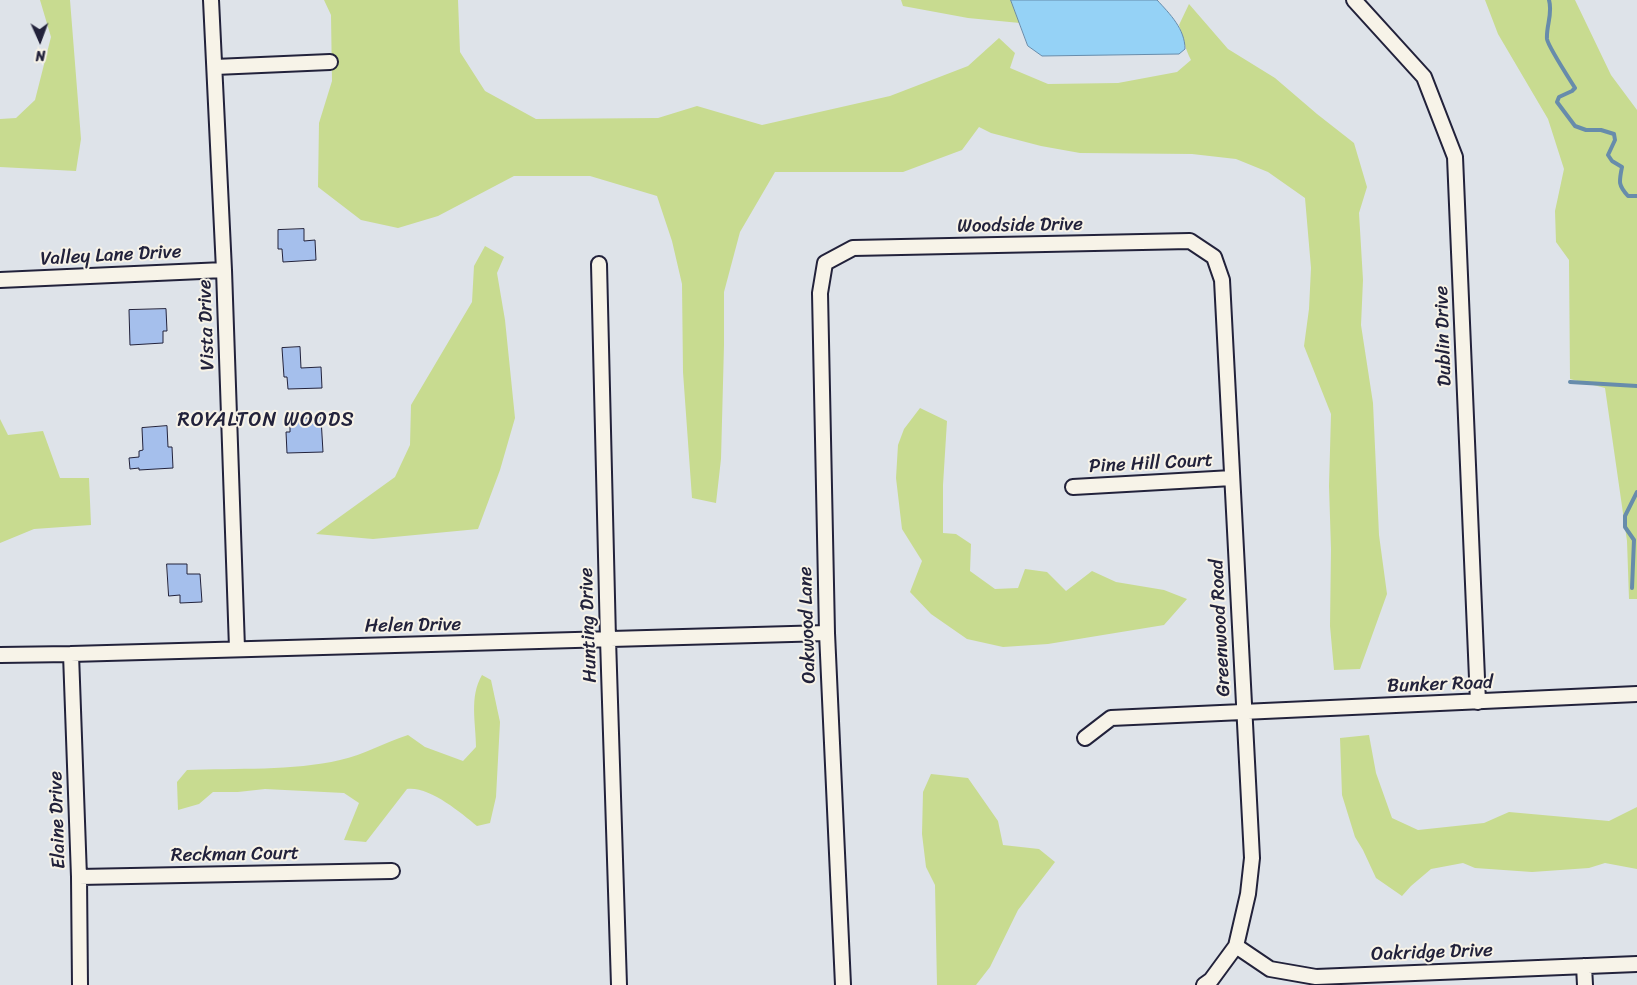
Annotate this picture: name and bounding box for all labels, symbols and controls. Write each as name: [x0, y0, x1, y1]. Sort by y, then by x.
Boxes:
north arrow: [15, 15, 65, 65]
text: N: [35, 43, 46, 68]
street label: Woodside Drive: [957, 214, 1083, 238]
street label: Valley Lane Drive: [40, 241, 182, 271]
street label: Vista Drive: [194, 279, 220, 371]
street label: Dublin Drive: [1431, 285, 1457, 387]
district label: ROYALTON WOODS: [176, 409, 356, 433]
street label: Pine Hill Court: [1089, 449, 1213, 479]
street label: Greenwood Road: [1206, 559, 1236, 697]
street label: Oakwood Lane: [795, 566, 821, 684]
street label: Hunting Drive: [576, 567, 602, 683]
street label: Helen Drive: [365, 614, 461, 638]
street label: Bunker Road: [1387, 672, 1493, 698]
street label: Elaine Drive: [45, 771, 71, 869]
street label: Reckman Court: [171, 842, 299, 868]
street label: Oakridge Drive: [1371, 939, 1493, 967]

